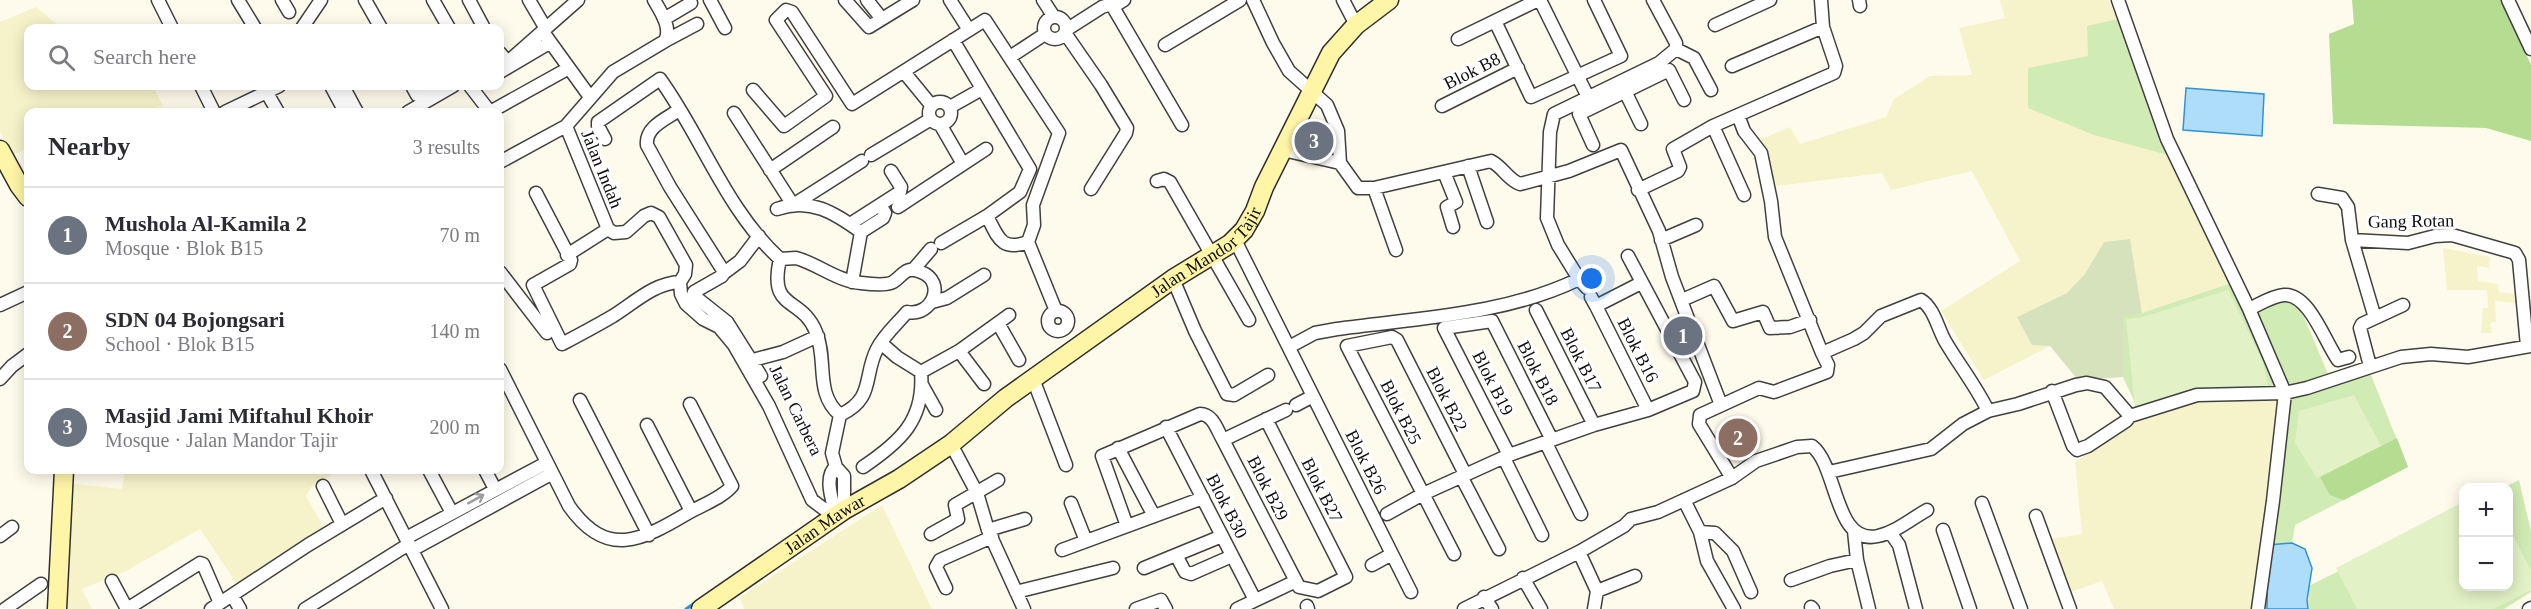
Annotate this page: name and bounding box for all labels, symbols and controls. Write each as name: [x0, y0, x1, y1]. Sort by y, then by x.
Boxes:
search box: [24, 24, 504, 90]
icon: search: [45, 41, 78, 74]
text: Search here: [93, 44, 196, 69]
street label: Blok B8: [1441, 48, 1503, 94]
pin: 3: [1294, 118, 1334, 164]
street label: Jalan Indah: [577, 127, 627, 211]
text: Nearby: [48, 132, 130, 161]
text: 3 results: [413, 136, 480, 158]
street label: Jalan Mandor Tajir: [1147, 205, 1265, 302]
street label: Gang Rotan: [2368, 210, 2454, 232]
text: Mushola Al-Kamila 2: [105, 211, 307, 236]
text: 1: [63, 224, 73, 246]
text: 70 m: [439, 224, 480, 246]
text: Mosque · Blok B15: [105, 237, 263, 259]
your location: [1577, 264, 1606, 293]
text: SDN 04 Bojongsari: [105, 307, 285, 332]
street label: Blok B16: [1613, 314, 1663, 386]
pin: 1: [1664, 314, 1702, 358]
text: 2: [63, 320, 73, 342]
text: 140 m: [429, 320, 480, 342]
street label: Blok B17: [1556, 324, 1606, 396]
text: School · Blok B15: [105, 333, 254, 355]
street label: Blok B18: [1513, 337, 1563, 409]
street label: Blok B19: [1468, 347, 1518, 419]
street label: Jalan Carbera: [765, 361, 827, 459]
street label: Blok B22: [1422, 363, 1472, 435]
street label: Blok B25: [1376, 376, 1426, 448]
text: Masjid Jami Miftahul Khoir: [105, 403, 373, 428]
text: 3: [63, 416, 73, 438]
text: 200 m: [429, 416, 480, 438]
pin: 2: [1718, 416, 1758, 460]
street label: Blok B26: [1341, 426, 1391, 498]
text: Mosque · Jalan Mandor Tajir: [105, 429, 338, 451]
street label: Blok B29: [1243, 452, 1293, 524]
street label: Blok B27: [1297, 454, 1347, 526]
street label: Blok B30: [1202, 470, 1252, 542]
map controls: [2459, 483, 2513, 591]
button: +: [2459, 483, 2513, 537]
street label: Jalan Mawar: [781, 490, 868, 558]
one-way arrow: [467, 493, 484, 505]
button: −: [2459, 537, 2513, 591]

